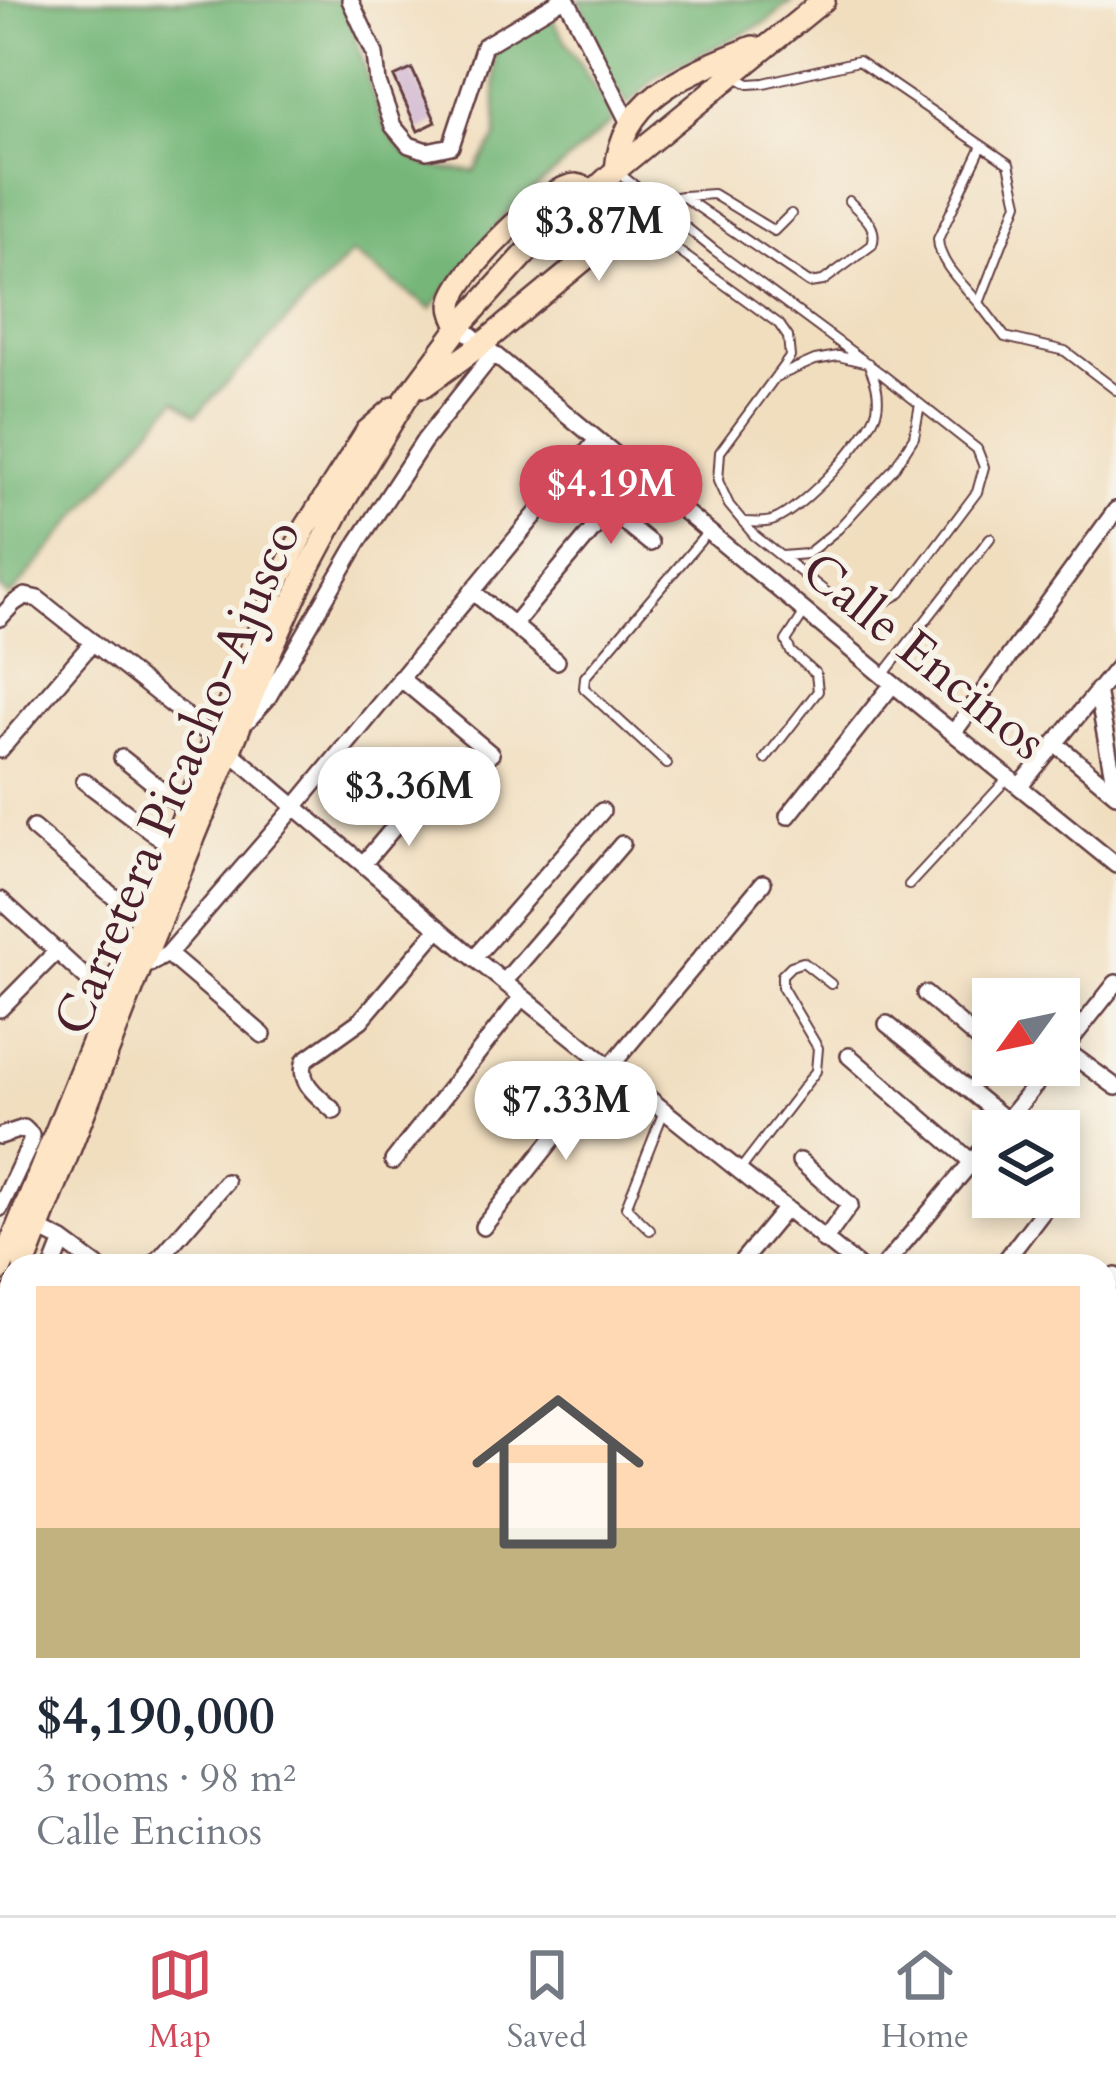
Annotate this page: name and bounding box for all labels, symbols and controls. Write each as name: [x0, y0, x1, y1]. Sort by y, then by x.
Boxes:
pin: $3.87M: [501, 182, 697, 284]
text: $3.87M: [534, 194, 664, 247]
pin: $4.19M: [513, 445, 709, 547]
text: $4.19M: [546, 457, 676, 510]
street label: Carretera Picacho-Ajusco: [38, 510, 318, 1046]
street label: Calle Encinos: [787, 536, 1061, 777]
pin: $3.36M: [311, 747, 507, 849]
text: $3.36M: [344, 759, 474, 812]
north arrow: [972, 978, 1080, 1086]
map controls: [972, 978, 1080, 1218]
pin: $7.33M: [468, 1061, 664, 1163]
text: $7.33M: [501, 1073, 631, 1126]
button: layers: [972, 1110, 1080, 1218]
icon: home: [450, 1364, 666, 1580]
text: $4,190,000: [36, 1682, 275, 1752]
text: 3 rooms · 98 m²: [36, 1752, 296, 1805]
text: Calle Encinos: [36, 1805, 262, 1858]
tab: Map: [147, 1942, 213, 2059]
tab: Saved: [507, 1942, 587, 2059]
tab: Home: [881, 1942, 969, 2059]

